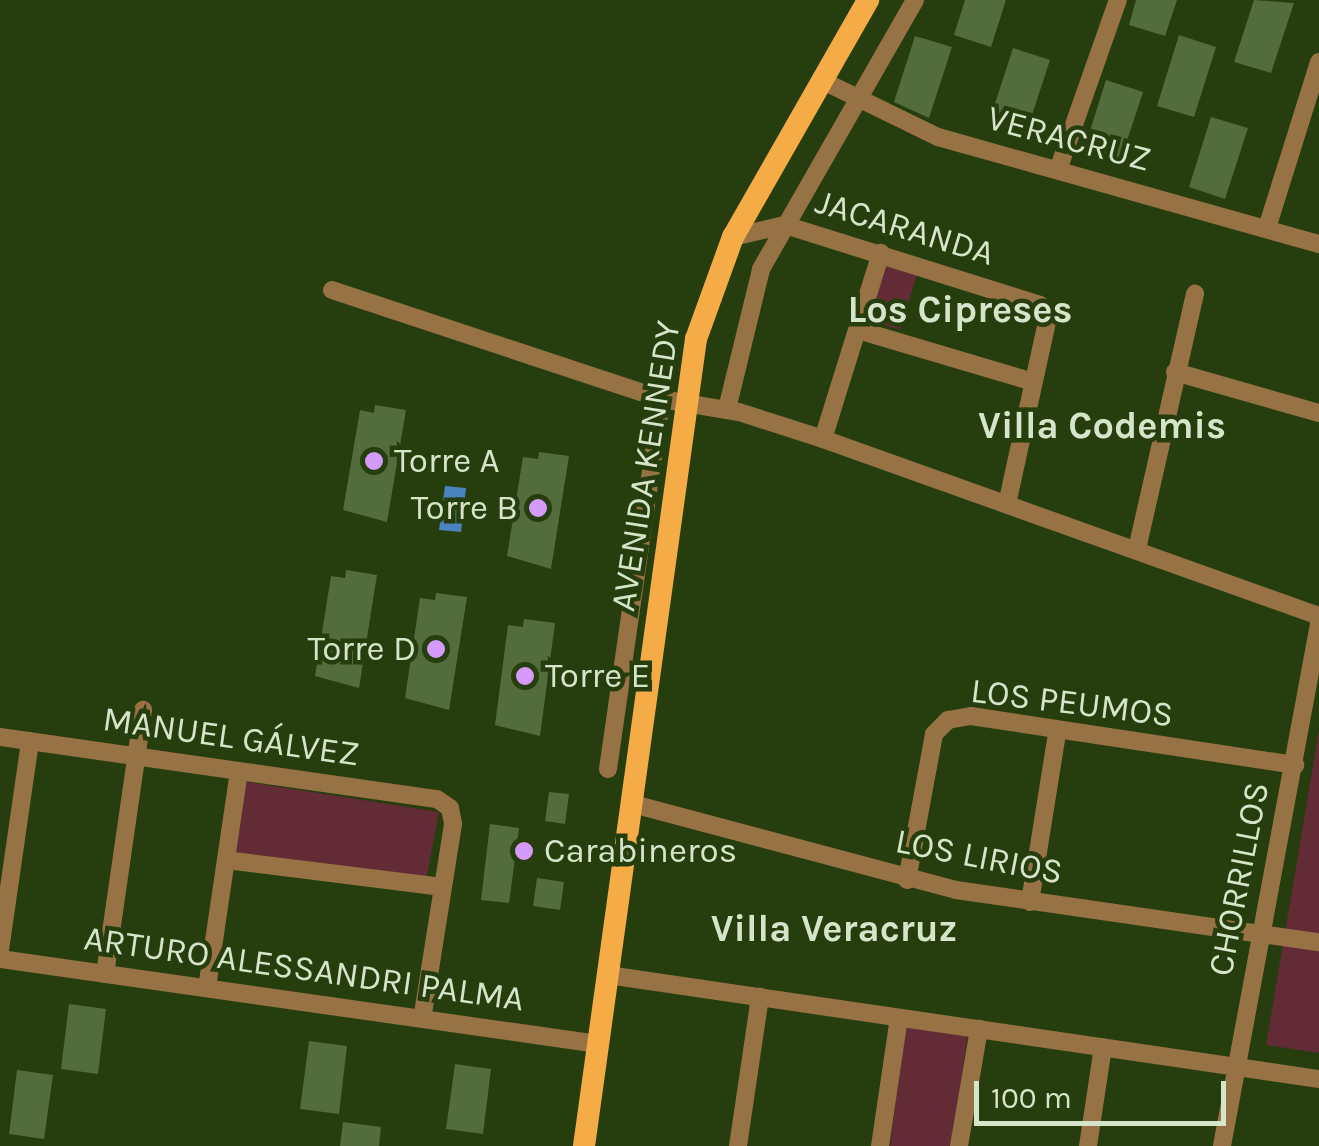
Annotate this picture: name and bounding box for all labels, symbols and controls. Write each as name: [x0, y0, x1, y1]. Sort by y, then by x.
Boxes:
street label: VERACRUZ: [983, 97, 1155, 181]
street label: JACARANDA: [811, 181, 999, 275]
district label: Los Cipreses: [848, 287, 1072, 333]
street label: AVENIDA KENNEDY: [602, 318, 690, 614]
district label: Villa Codemis: [978, 403, 1226, 449]
place label: Torre A: [394, 440, 500, 482]
marker: Torre A: [363, 450, 385, 472]
place label: Torre B: [411, 487, 518, 529]
marker: Torre B: [527, 497, 549, 519]
place label: Torre D: [307, 628, 416, 670]
marker: Torre D: [425, 638, 447, 660]
place label: Torre E: [545, 655, 650, 697]
marker: Torre E: [514, 665, 536, 687]
street label: LOS PEUMOS: [968, 670, 1176, 736]
street label: MANUEL GÁLVEZ: [100, 698, 362, 776]
street label: CHORRILLOS: [1200, 779, 1278, 979]
street label: LOS LIRIOS: [892, 820, 1066, 894]
place label: Carabineros: [544, 830, 737, 872]
marker: Carabineros: [513, 840, 535, 862]
district label: Villa Veracruz: [711, 906, 957, 952]
street label: ARTURO ALESSANDRI PALMA: [81, 917, 527, 1021]
scale bar: [979, 1061, 1232, 1123]
text: 100 m: [991, 1080, 1072, 1116]

